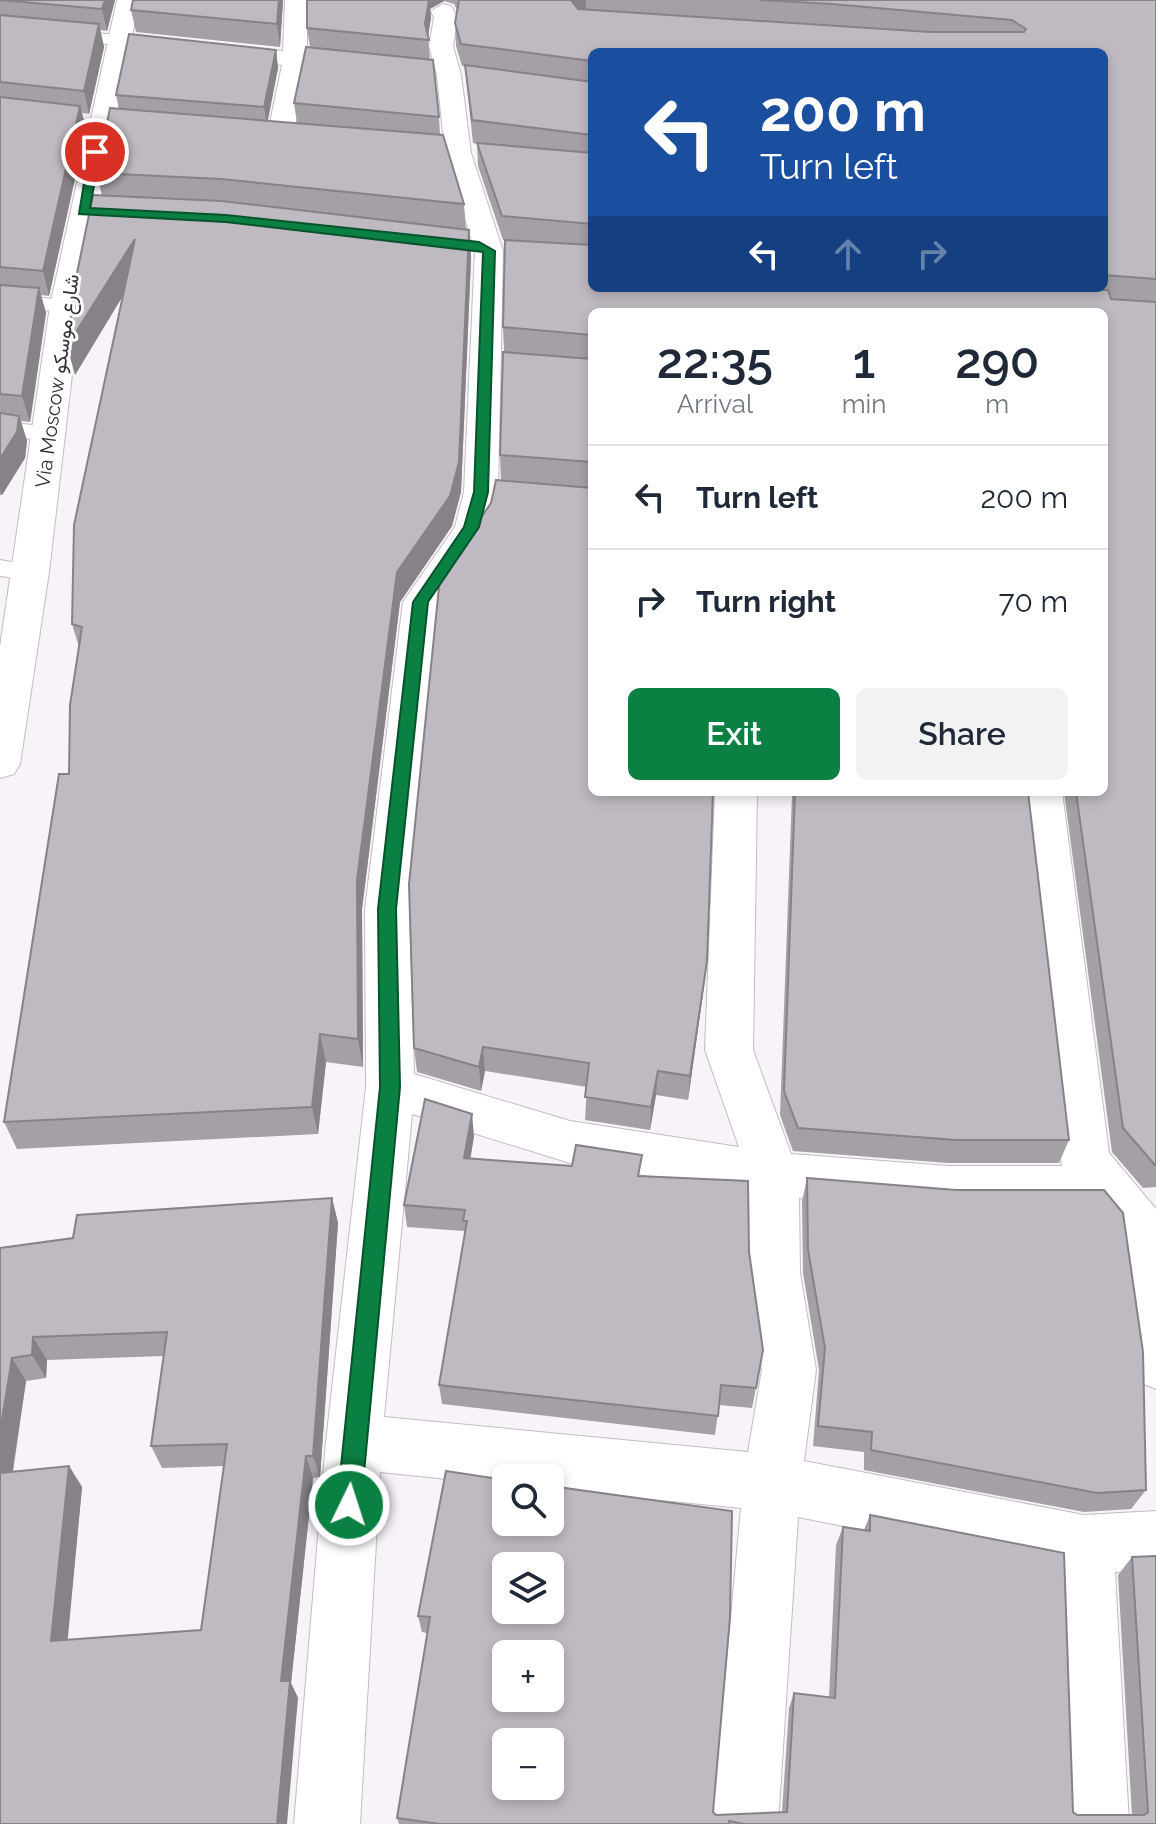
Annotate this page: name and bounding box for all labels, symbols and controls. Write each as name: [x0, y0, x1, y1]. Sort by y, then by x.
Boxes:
text: 200 m: [760, 78, 926, 144]
icon: left: [628, 80, 732, 184]
pin: [61, 118, 129, 186]
icon: arrive: [73, 130, 117, 174]
text: Turn left: [760, 145, 898, 187]
icon: left: [742, 232, 786, 276]
icon: ahead: [826, 232, 870, 276]
icon: right: [910, 232, 954, 276]
street label: Via Moscow شارع موسكو: [30, 272, 86, 490]
text: 22:35: [657, 333, 773, 389]
text: 1: [853, 333, 875, 389]
text: 290: [955, 333, 1039, 389]
text: Arrival: [677, 389, 753, 419]
text: min: [842, 389, 886, 419]
text: m: [985, 389, 1009, 419]
icon: left: [628, 475, 672, 519]
text: Turn left: [696, 480, 818, 515]
text: 200 m: [980, 480, 1068, 515]
icon: right: [628, 579, 672, 623]
text: Turn right: [696, 584, 836, 619]
text: 70 m: [998, 584, 1068, 619]
button: Exit: [628, 688, 840, 780]
button: Share: [856, 688, 1068, 780]
position arrow: [307, 1463, 391, 1547]
map controls: [492, 1464, 564, 1800]
button: search: [492, 1464, 564, 1536]
button: layers: [492, 1552, 564, 1624]
button: +: [492, 1640, 564, 1712]
button: −: [492, 1728, 564, 1800]

